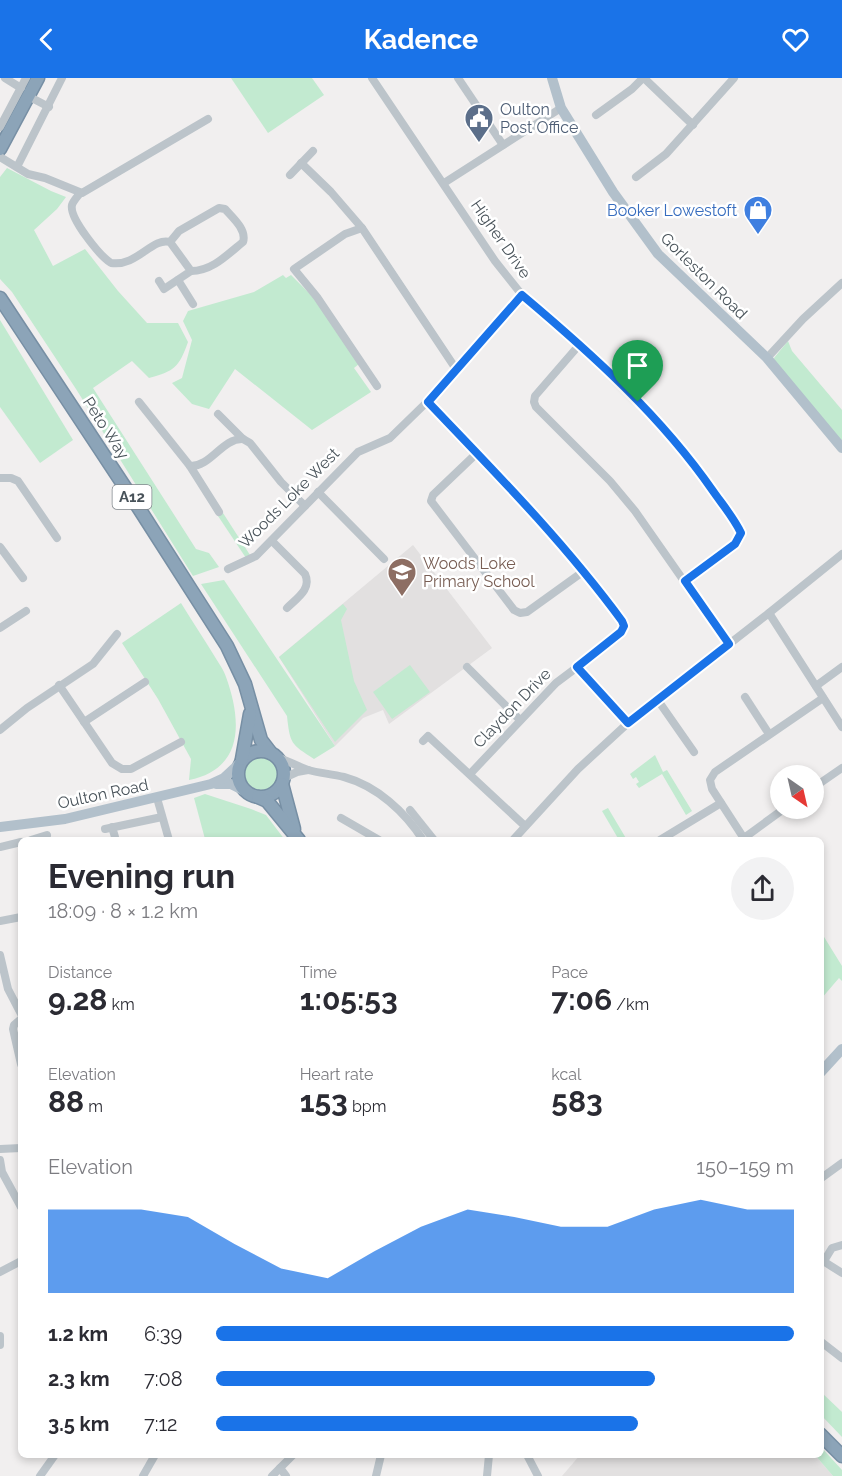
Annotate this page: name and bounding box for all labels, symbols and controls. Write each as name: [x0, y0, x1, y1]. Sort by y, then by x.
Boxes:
icon: back: [30, 23, 63, 56]
icon: heart: [779, 23, 812, 56]
text: Kadence: [364, 24, 478, 55]
place label: Oulton Post Office: [500, 100, 578, 137]
public building icon: Oulton Post Office: [463, 102, 495, 144]
shop icon: Booker Lowestoft: [742, 194, 774, 236]
street label: Higher Drive: [467, 196, 535, 282]
place label: Booker Lowestoft: [607, 201, 738, 220]
street label: Gorleston Road: [657, 229, 751, 323]
pin: [612, 340, 663, 402]
icon: arrive: [621, 349, 654, 382]
street label: Peto Way: [79, 393, 133, 463]
street label: Woods Loke West: [235, 443, 344, 552]
road number: A12: [112, 485, 152, 509]
place label: Woods Loke Primary School: [423, 554, 535, 591]
school or university icon: Woods Loke Primary School: [386, 556, 418, 598]
street label: Claydon Drive: [469, 664, 555, 752]
north arrow: [770, 765, 824, 819]
map controls: [770, 765, 824, 819]
street label: Oulton Road: [56, 775, 150, 813]
text: Evening run: [48, 857, 235, 896]
button: share: [731, 857, 794, 920]
text: 18:09 · 8 × 1.2 km: [48, 899, 198, 923]
text: Distance: [48, 963, 112, 982]
text: Time: [300, 963, 337, 982]
text: Pace: [551, 963, 588, 982]
text: 9.28: [48, 982, 107, 1017]
text: 1:05:53: [300, 982, 398, 1017]
text: 7:06: [551, 982, 612, 1017]
text: km: [107, 995, 135, 1014]
text: /km: [612, 995, 649, 1014]
text: Elevation: [48, 1065, 116, 1084]
text: Heart rate: [300, 1065, 373, 1084]
text: kcal: [551, 1065, 581, 1084]
text: 88: [48, 1084, 84, 1119]
text: 153: [300, 1084, 348, 1119]
text: 583: [551, 1084, 603, 1119]
text: m: [84, 1097, 103, 1116]
text: bpm: [348, 1097, 386, 1116]
text: Elevation: [48, 1155, 133, 1179]
text: 150–159 m: [696, 1155, 794, 1179]
text: 1.2 km: [48, 1322, 108, 1346]
text: 6:39: [144, 1322, 182, 1346]
text: 2.3 km: [48, 1367, 110, 1391]
text: 7:08: [144, 1367, 183, 1391]
text: 3.5 km: [48, 1412, 109, 1436]
text: 7:12: [144, 1412, 177, 1436]

